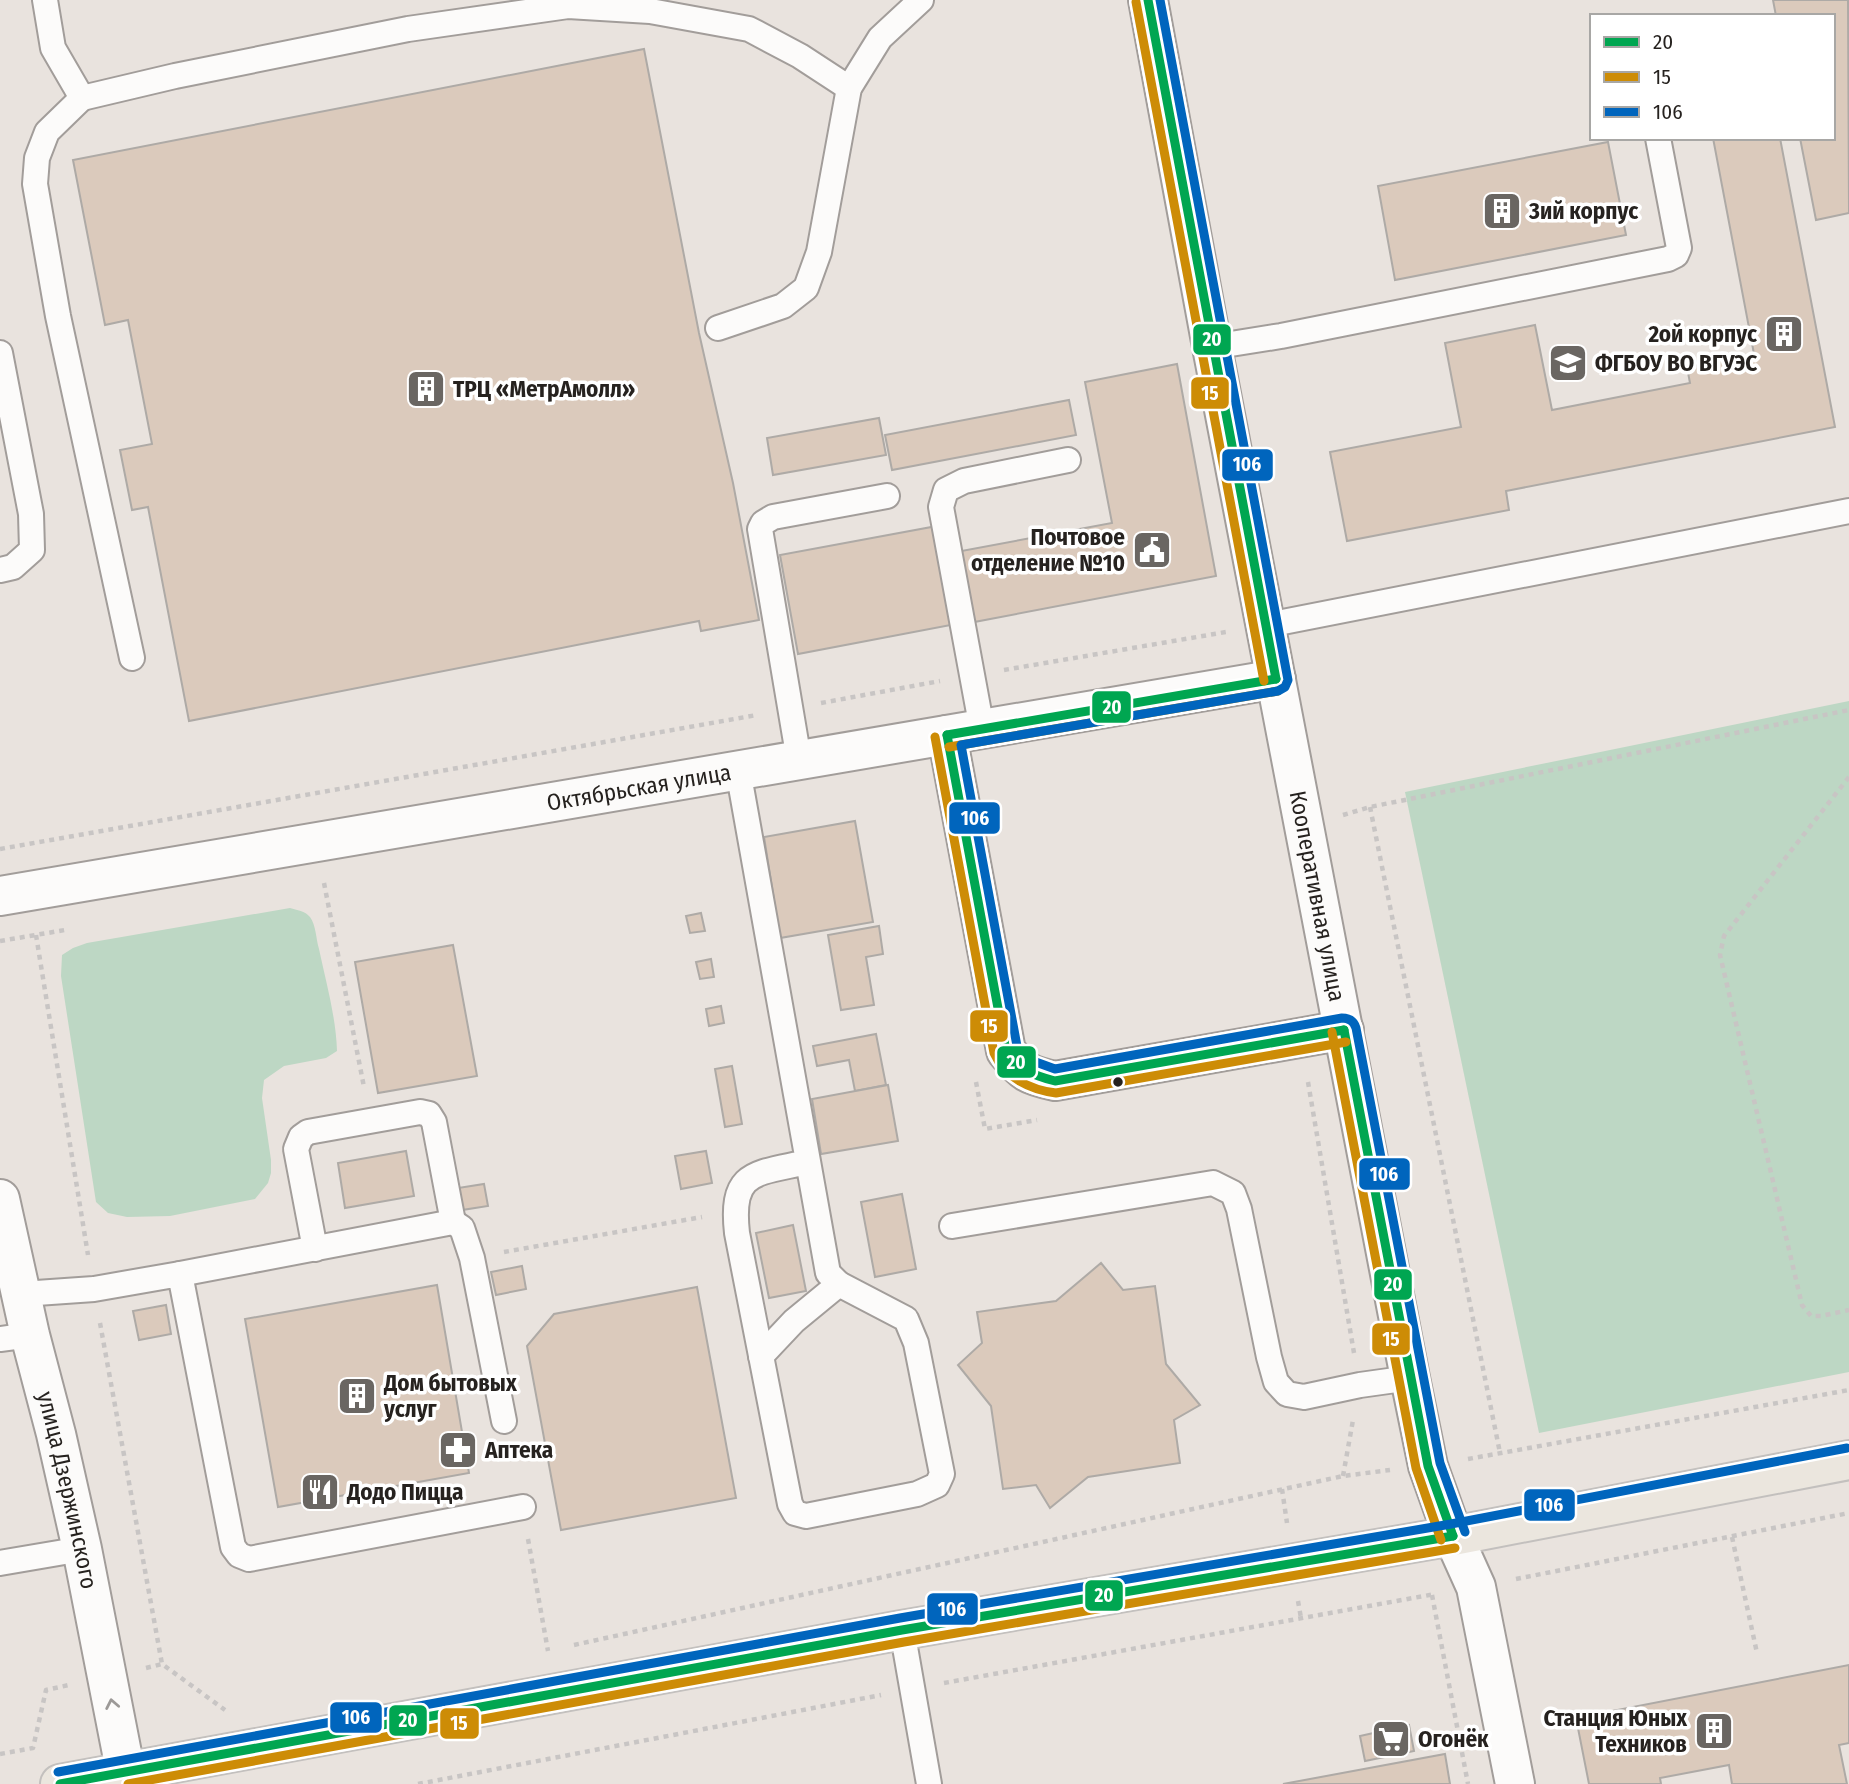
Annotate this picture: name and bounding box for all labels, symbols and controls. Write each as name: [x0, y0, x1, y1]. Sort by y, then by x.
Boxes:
legend: [1590, 14, 1835, 140]
text: 20: [1653, 29, 1673, 55]
text: 15: [1653, 64, 1671, 90]
text: 106: [1653, 99, 1683, 125]
building icon: 3ий корпус: [1481, 190, 1523, 232]
place label: 3ий корпус: [1528, 197, 1638, 225]
building icon: 2ой корпус: [1763, 313, 1805, 355]
place label: 2ой корпус: [1648, 320, 1757, 348]
line badge: 20: [1192, 323, 1232, 356]
text: 20: [1201, 328, 1222, 351]
school or university icon: ФГБОУ ВО ВГУЭС: [1547, 342, 1589, 384]
place label: ФГБОУ ВО ВГУЭС: [1595, 349, 1757, 377]
building icon: ТРЦ «МетрАмолл»: [405, 368, 447, 410]
place label: ТРЦ «МетрАмолл»: [453, 375, 635, 403]
line badge: 15: [1190, 376, 1230, 410]
text: 15: [1201, 382, 1219, 405]
line badge: 106: [1221, 448, 1274, 482]
text: 106: [1233, 453, 1261, 476]
place label: Почтовое отделение №10: [971, 523, 1125, 577]
public building icon: Почтовое отделение №10: [1131, 529, 1173, 571]
line badge: 20: [1091, 690, 1132, 724]
text: 20: [1101, 696, 1122, 719]
street label: Октябрьская улица: [545, 758, 733, 817]
street label: Кооперативная улица: [1284, 788, 1351, 1004]
line badge: 106: [948, 801, 1001, 835]
text: 106: [961, 807, 989, 830]
line badge: 15: [969, 1009, 1009, 1043]
text: 15: [980, 1015, 998, 1038]
line badge: 20: [996, 1045, 1037, 1079]
text: 20: [1005, 1051, 1026, 1074]
unlabelled marker: [1111, 1075, 1125, 1089]
line badge: 106: [1358, 1157, 1411, 1191]
text: 106: [1370, 1163, 1398, 1186]
line badge: 20: [1373, 1268, 1413, 1301]
text: 20: [1382, 1273, 1403, 1296]
line badge: 15: [1371, 1322, 1411, 1356]
text: 15: [1382, 1328, 1400, 1351]
place label: Дом бытовых услуг: [383, 1369, 518, 1423]
building icon: Дом бытовых услуг: [336, 1375, 378, 1417]
street label: улица Дзержинского: [31, 1388, 103, 1591]
pharmacy icon: Аптека: [437, 1429, 479, 1471]
place label: Аптека: [484, 1436, 553, 1464]
restaurant icon: Додо Пицца: [299, 1471, 341, 1513]
place label: Додо Пицца: [346, 1478, 464, 1506]
line badge: 106: [1523, 1488, 1576, 1522]
text: 106: [1535, 1494, 1563, 1517]
line badge: 20: [1084, 1579, 1124, 1612]
text: 20: [1093, 1584, 1114, 1607]
line badge: 106: [926, 1592, 979, 1626]
text: 106: [938, 1598, 966, 1621]
one-way arrow: [105, 1698, 120, 1710]
line badge: 106: [329, 1701, 383, 1734]
line badge: 20: [388, 1704, 428, 1737]
place label: Станция Юных Техников: [1543, 1704, 1688, 1758]
text: 106: [342, 1706, 370, 1729]
line badge: 15: [439, 1707, 480, 1740]
text: 20: [397, 1709, 418, 1732]
building icon: Станция Юных Техников: [1693, 1710, 1735, 1752]
text: 15: [450, 1712, 468, 1735]
supermarket icon: Огонёк: [1370, 1718, 1412, 1760]
place label: Огонёк: [1418, 1725, 1489, 1753]

